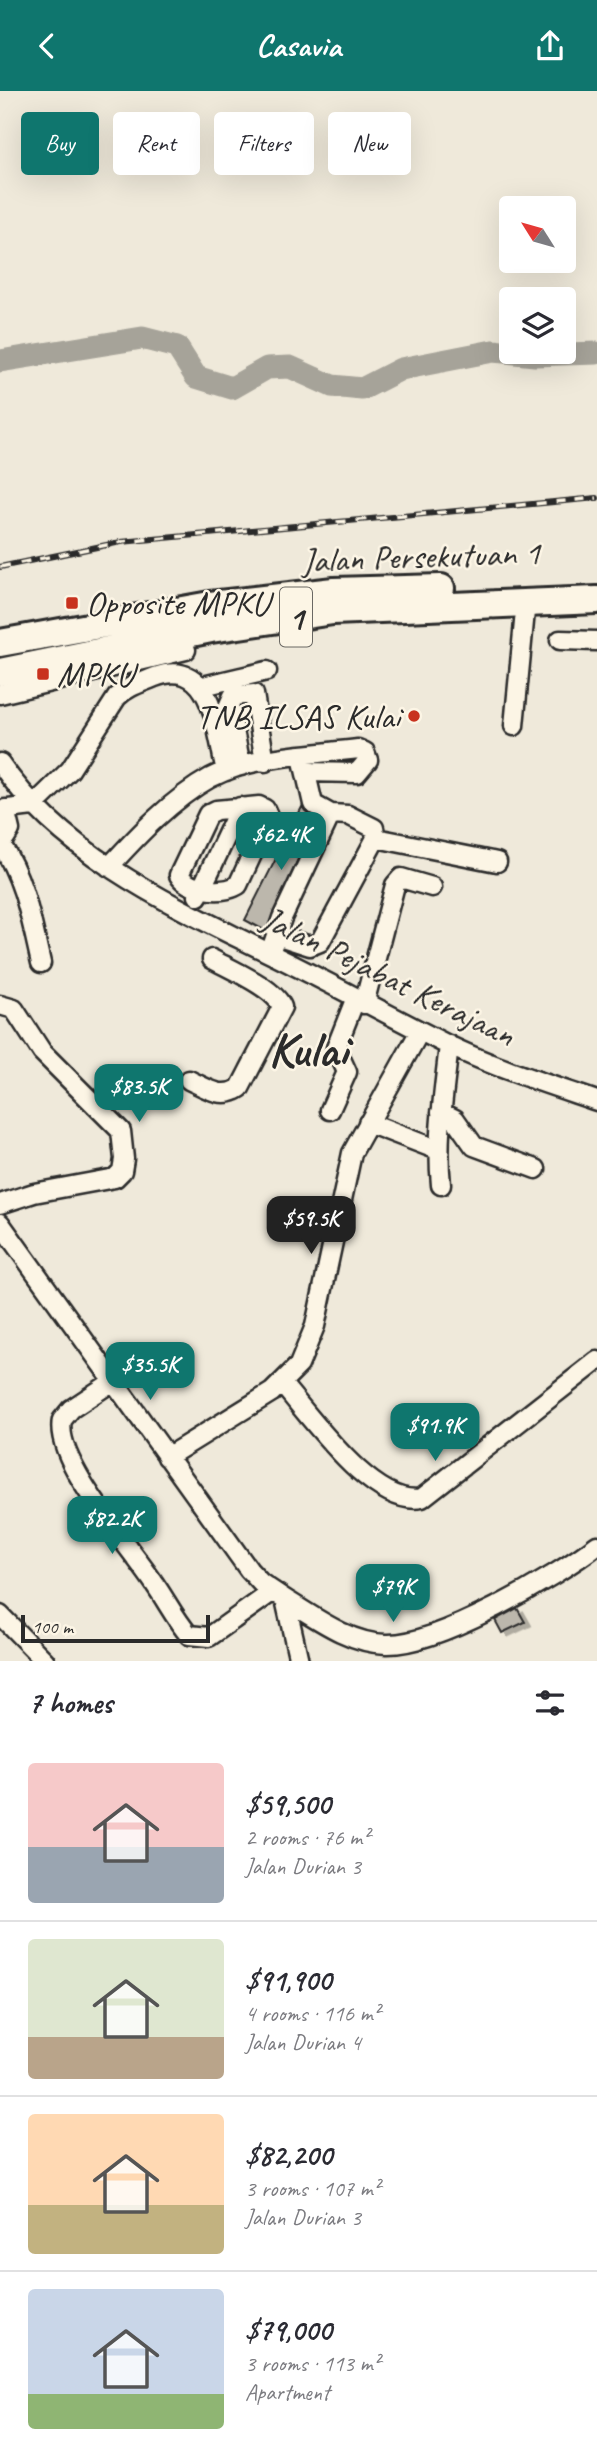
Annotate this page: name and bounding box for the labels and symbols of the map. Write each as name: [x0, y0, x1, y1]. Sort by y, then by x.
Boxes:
north arrow: [499, 196, 576, 273]
street label: Jalan Persekutuan 1: [299, 530, 543, 583]
place label: Opposite MPKU: [86, 581, 274, 626]
road number: 1: [280, 587, 312, 646]
marker: Opposite MPKU: [64, 595, 80, 611]
place label: MPKU: [57, 652, 139, 697]
marker: MPKU: [35, 666, 51, 682]
place label: TNB ILSAS Kulai: [196, 694, 404, 739]
marker: TNB ILSAS Kulai: [406, 708, 422, 724]
pin: $62.4K: [224, 813, 338, 872]
street label: Jalan Pejabat Kerajaan: [253, 895, 523, 1057]
district label: Kulai: [269, 1019, 354, 1081]
pin: $83.5K: [82, 1065, 196, 1124]
pin: $59.5K: [254, 1197, 368, 1256]
pin: $35.5K: [93, 1343, 207, 1402]
pin: $91.9K: [378, 1403, 492, 1463]
pin: $82.2K: [55, 1497, 169, 1556]
pin: $79K: [352, 1565, 434, 1624]
scale bar: [21, 1612, 210, 1644]

